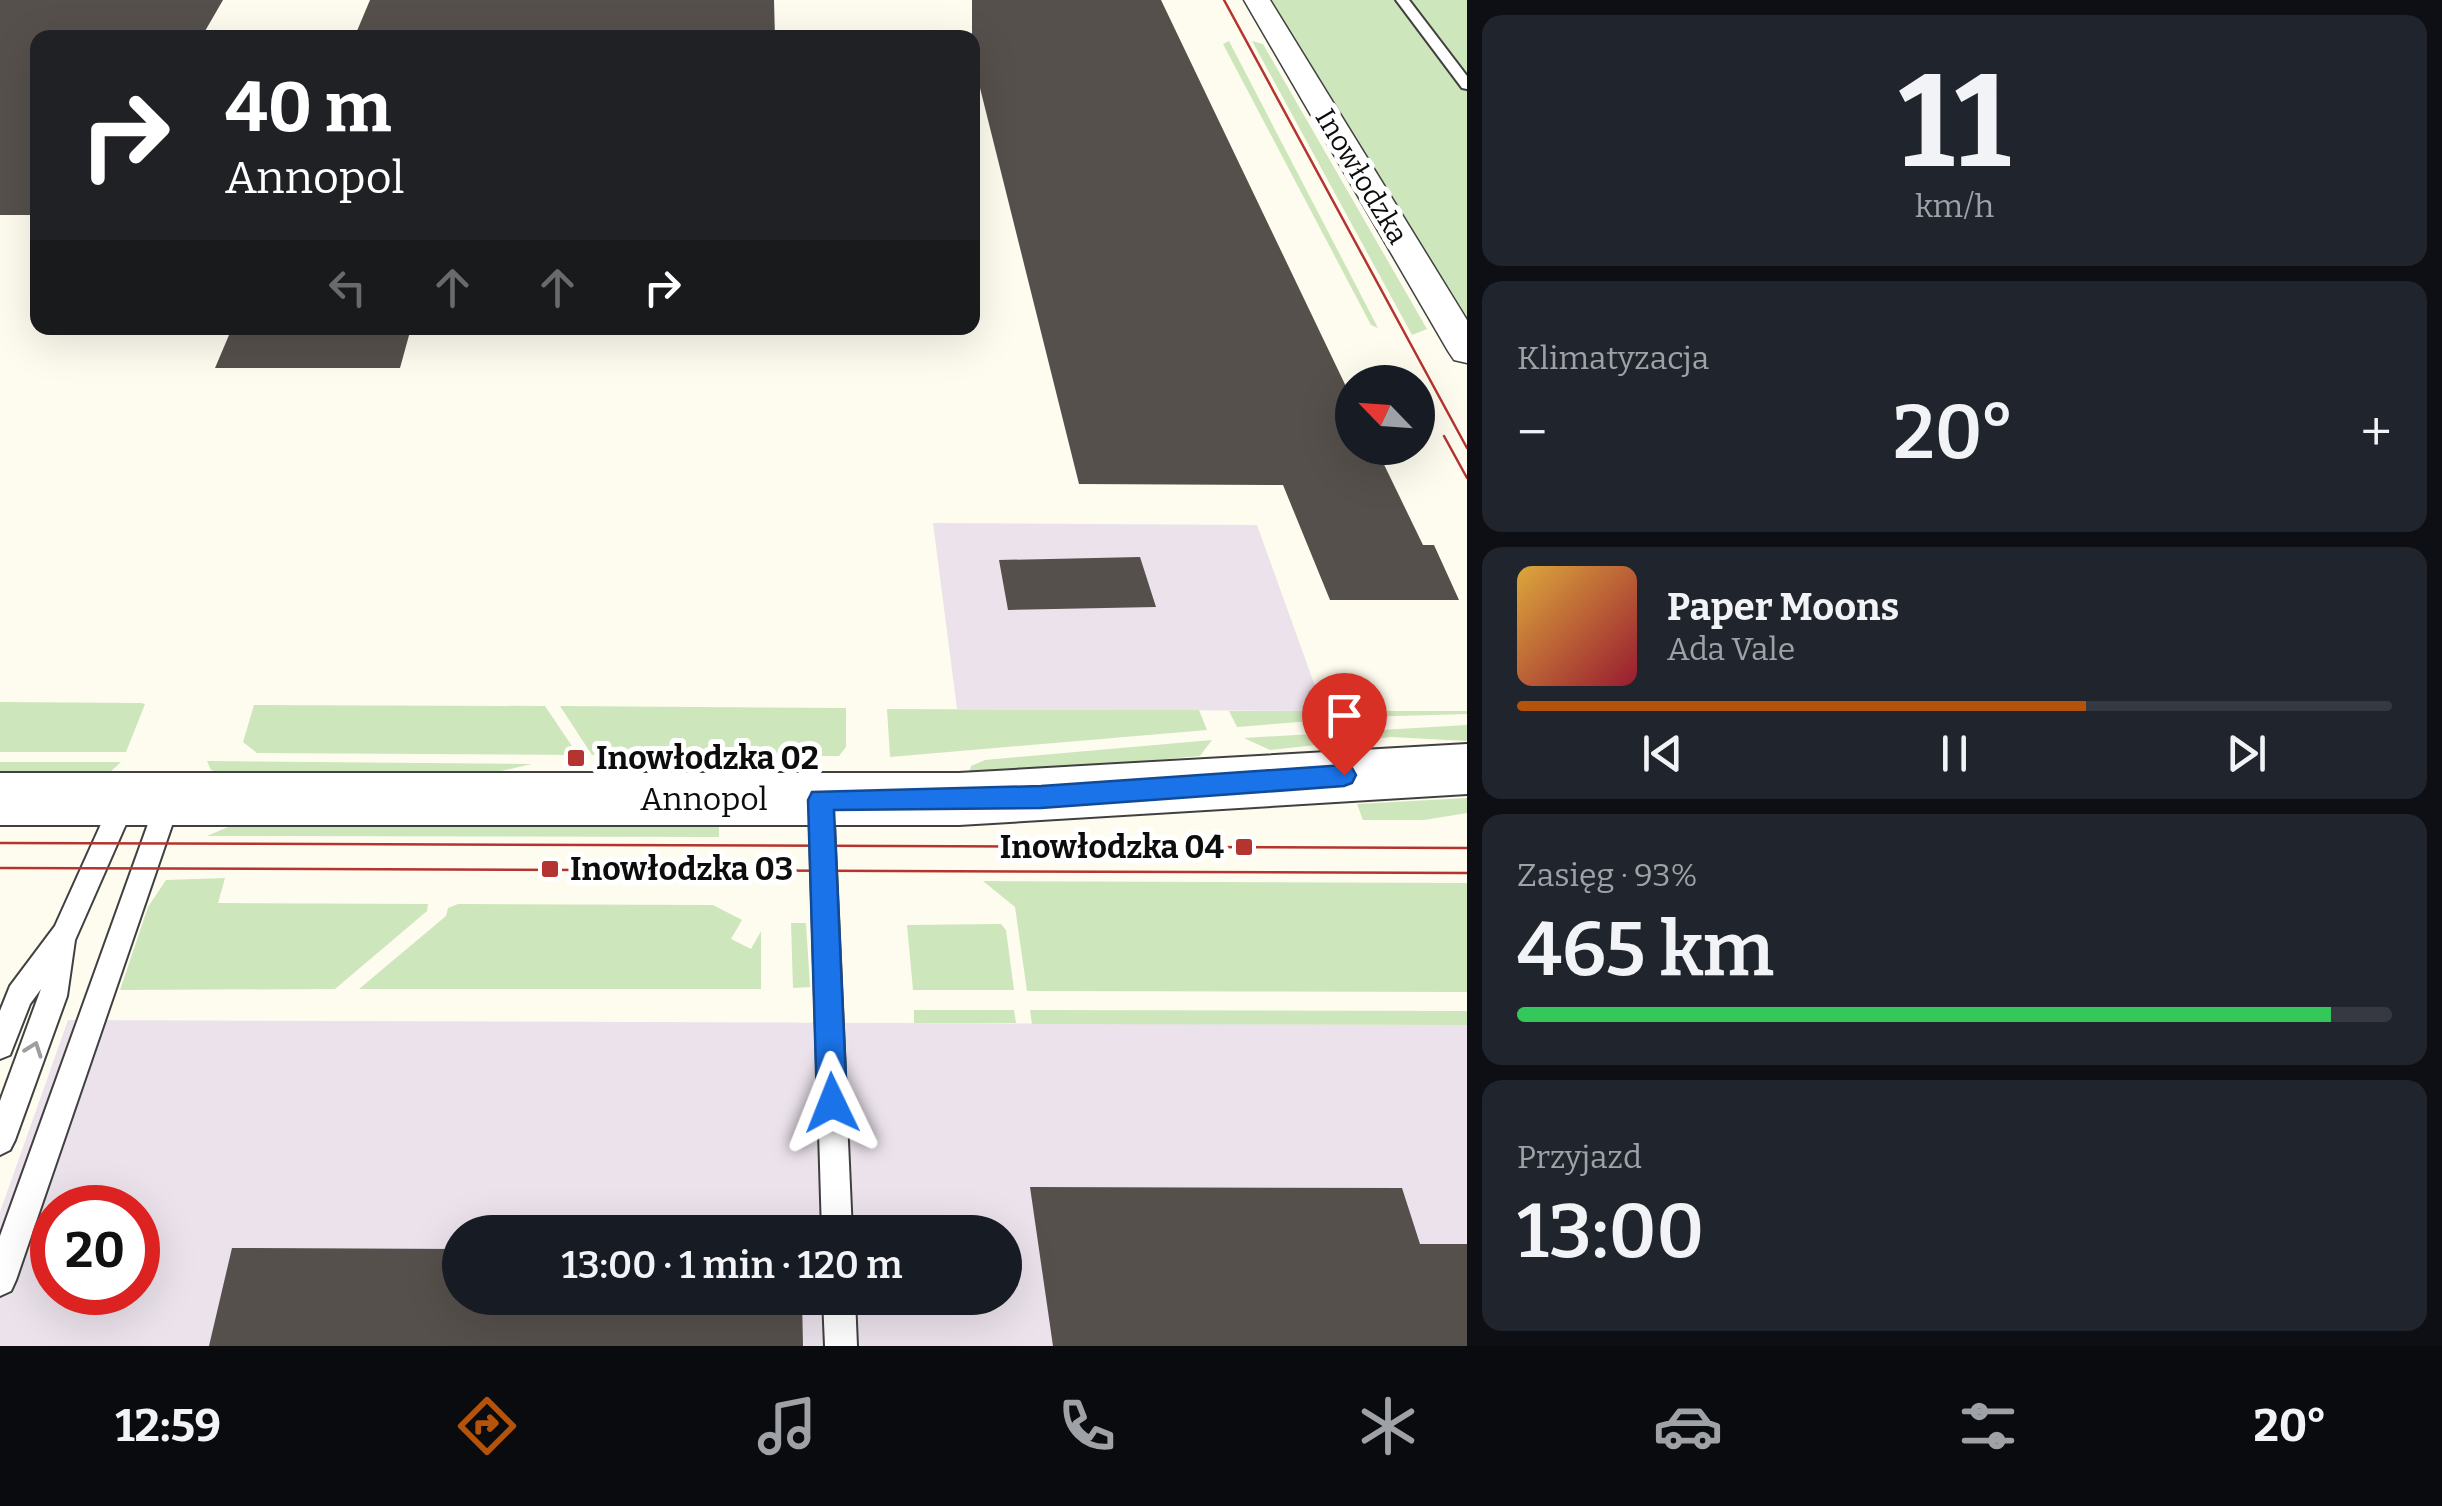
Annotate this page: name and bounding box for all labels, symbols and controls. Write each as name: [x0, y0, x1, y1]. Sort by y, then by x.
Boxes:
text: 11: [1898, 44, 2011, 200]
text: 40 m: [225, 66, 391, 150]
icon: right: [60, 70, 190, 200]
street label: Inowłodzka: [1308, 103, 1415, 250]
text: Annopol: [225, 151, 405, 205]
text: km/h: [1915, 187, 1994, 225]
icon: left: [320, 260, 375, 315]
icon: ahead: [425, 260, 480, 315]
icon: ahead: [530, 260, 585, 315]
icon: right: [635, 260, 690, 315]
text: Klimatyzacja: [1517, 339, 1709, 377]
north arrow: [1335, 365, 1435, 465]
map controls: [1335, 365, 1435, 465]
text: 20°: [1893, 388, 2015, 478]
text: −: [1517, 400, 1547, 466]
text: +: [2361, 400, 2392, 466]
text: Paper Moons: [1667, 584, 1899, 630]
text: Ada Vale: [1667, 630, 1795, 668]
pin: [1302, 673, 1387, 776]
icon: arrive: [1317, 688, 1372, 743]
icon: previous: [1635, 726, 1690, 781]
icon: pause: [1927, 726, 1982, 781]
icon: next: [2219, 726, 2274, 781]
place label: Inowłodzka 02: [596, 739, 819, 777]
marker: Inowłodzka 02: [565, 747, 587, 769]
street label: Annopol: [640, 780, 768, 818]
place label: Inowłodzka 04: [1000, 828, 1225, 866]
marker: Inowłodzka 04: [1233, 836, 1255, 858]
place label: Inowłodzka 03: [570, 850, 793, 888]
text: Zasięg · 93%: [1517, 856, 1697, 894]
marker: Inowłodzka 03: [539, 858, 561, 880]
text: 465 km: [1517, 905, 1774, 995]
one-way arrow: [22, 1041, 43, 1058]
position arrow: [780, 1051, 884, 1155]
text: Przyjazd: [1517, 1138, 1642, 1176]
speed limit sign: 20: [30, 1185, 160, 1315]
text: 13:00: [1517, 1187, 1704, 1277]
text: 13:00 · 1 min · 120 m: [562, 1242, 902, 1288]
icon: directions: [452, 1391, 522, 1461]
icon: music: [752, 1391, 822, 1461]
icon: phone: [1052, 1391, 1122, 1461]
icon: climate: [1353, 1391, 1423, 1461]
icon: car: [1653, 1391, 1723, 1461]
icon: filters: [1953, 1391, 2023, 1461]
text: 12:59: [115, 1399, 221, 1453]
text: 20°: [2253, 1399, 2327, 1453]

